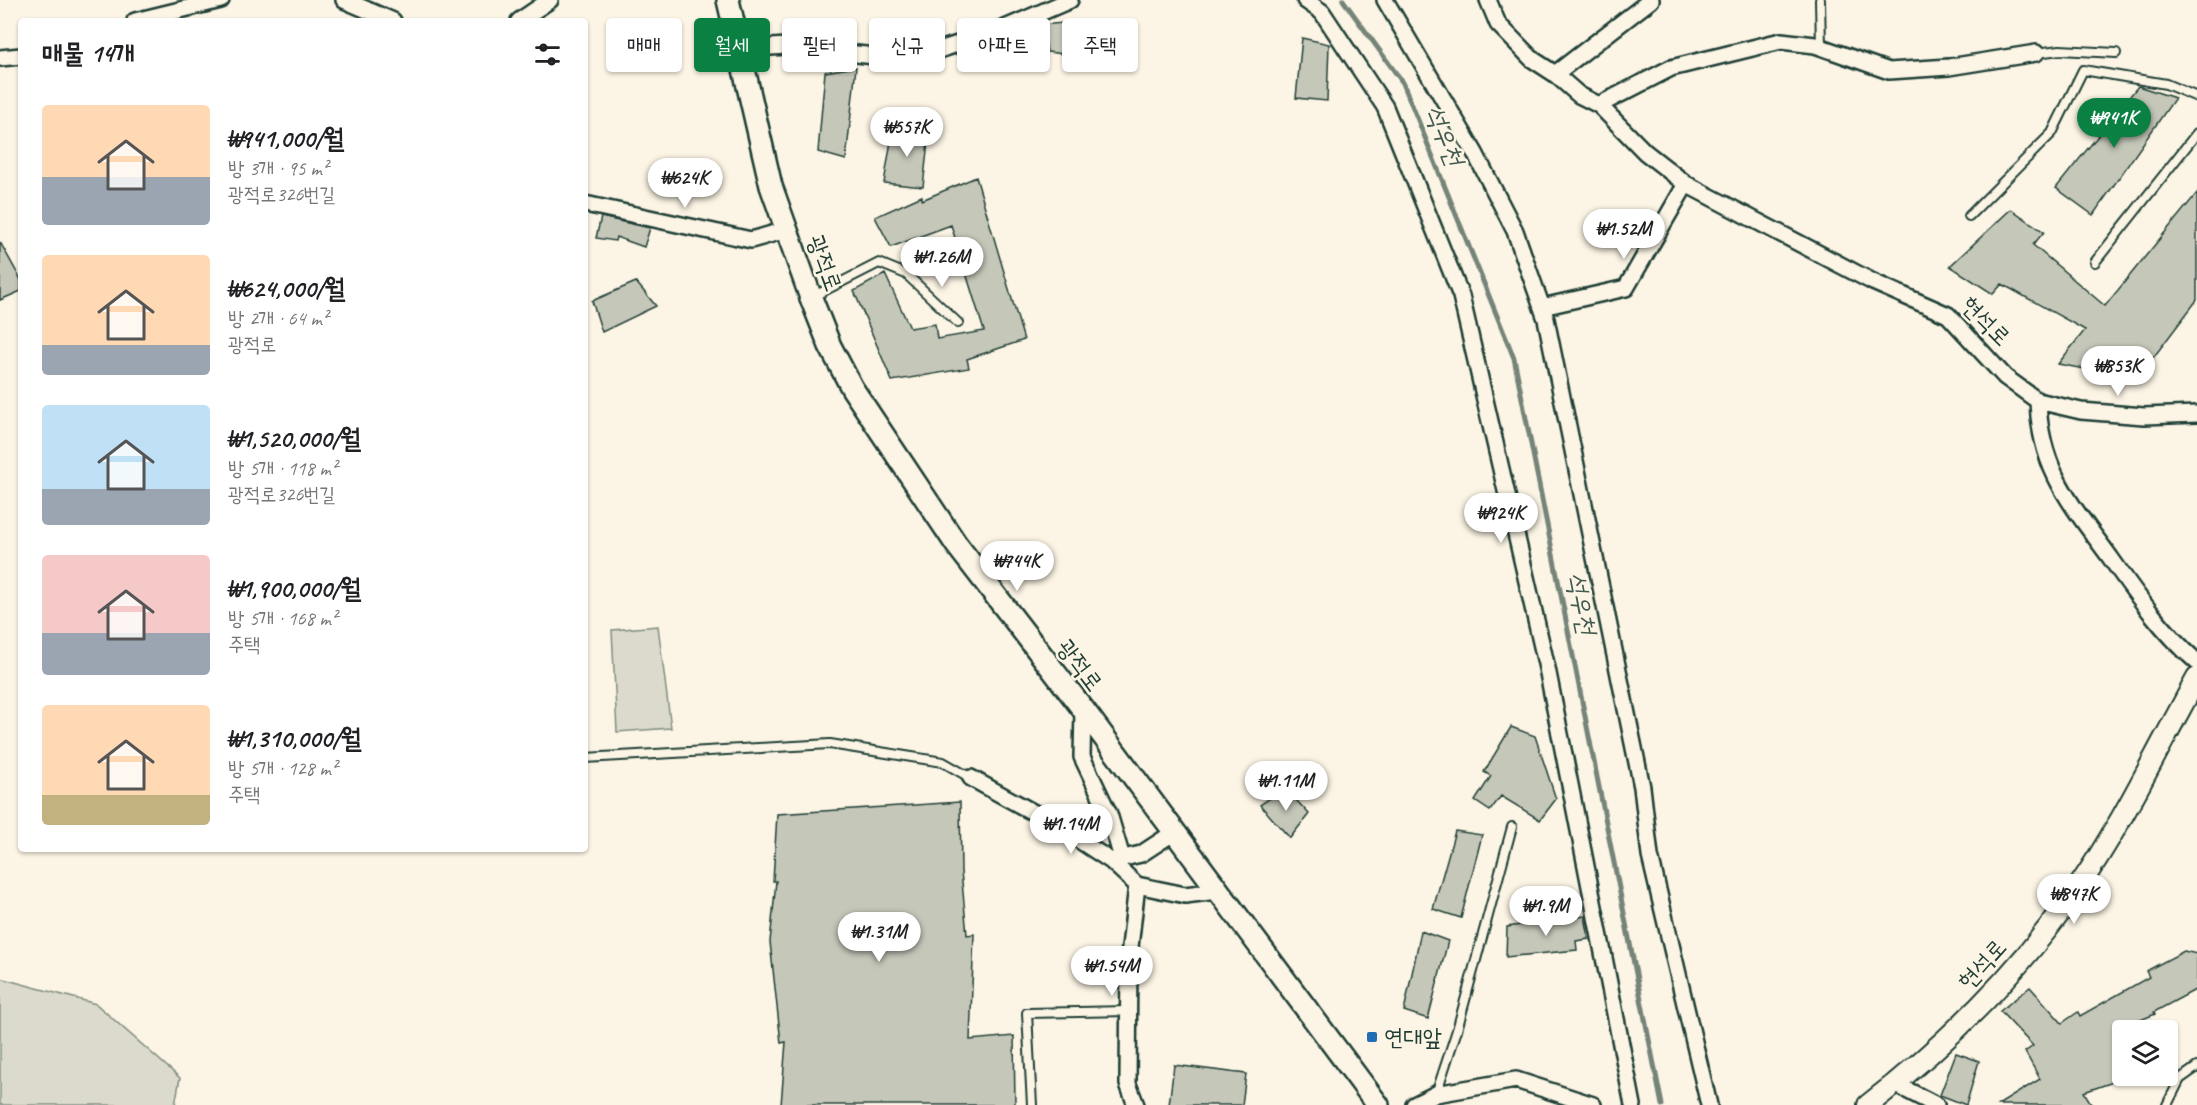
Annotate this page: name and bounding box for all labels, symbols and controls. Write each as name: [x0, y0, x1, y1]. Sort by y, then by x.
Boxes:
chip: 매매: [606, 18, 682, 72]
chip: 월세: [694, 18, 770, 72]
chip: 필터: [782, 18, 857, 72]
chip: 신규: [869, 18, 945, 72]
chip: 아파트: [957, 18, 1050, 72]
chip: 주택: [1062, 18, 1138, 72]
text: 매물 14개: [42, 37, 134, 70]
icon: filters: [531, 38, 564, 71]
pin: ₩941K: [2072, 98, 2156, 149]
water label: 석우천: [1417, 100, 1473, 173]
text: ₩941K: [2091, 105, 2137, 130]
pin: ₩557K: [865, 107, 949, 158]
text: ₩557K: [884, 114, 930, 139]
text: ₩941,000/월: [228, 122, 344, 155]
icon: home: [90, 129, 162, 201]
text: 방 3개 · 95 m²: [228, 156, 328, 181]
pin: ₩624K: [643, 158, 727, 209]
text: ₩624K: [662, 165, 708, 190]
text: 광적로326번길: [228, 182, 335, 207]
pin: ₩1.52M: [1575, 209, 1673, 260]
text: ₩1.52M: [1597, 216, 1651, 241]
street label: 광적로: [801, 231, 849, 295]
pin: ₩1.26M: [893, 237, 991, 288]
text: ₩1.26M: [915, 244, 969, 269]
text: ₩624,000/월: [228, 272, 345, 305]
icon: home: [90, 279, 162, 351]
street label: 현석로: [1955, 290, 2017, 352]
text: 방 2개 · 64 m²: [228, 306, 328, 331]
text: 광적로: [228, 332, 276, 357]
pin: ₩853K: [2076, 346, 2160, 397]
text: ₩853K: [2095, 353, 2141, 378]
text: ₩1,520,000/월: [228, 422, 361, 455]
icon: home: [90, 429, 162, 501]
text: 방 5개 · 118 m²: [228, 456, 337, 481]
text: 광적로326번길: [228, 482, 335, 507]
pin: ₩924K: [1459, 493, 1543, 544]
text: ₩924K: [1478, 500, 1524, 525]
pin: ₩744K: [975, 541, 1059, 592]
text: ₩744K: [994, 548, 1040, 573]
water label: 석우천: [1559, 569, 1604, 640]
text: ₩1,900,000/월: [228, 572, 361, 605]
icon: home: [90, 579, 162, 651]
text: 방 5개 · 168 m²: [228, 606, 337, 631]
text: 주택: [228, 632, 260, 657]
street label: 광적로: [1051, 633, 1109, 697]
text: ₩1,310,000/월: [228, 722, 361, 755]
icon: home: [90, 729, 162, 801]
text: 방 5개 · 128 m²: [228, 756, 337, 781]
pin: ₩1.11M: [1237, 761, 1335, 812]
text: ₩1.11M: [1259, 768, 1313, 793]
text: 주택: [228, 782, 260, 807]
pin: ₩1.14M: [1022, 804, 1120, 855]
text: ₩1.14M: [1044, 811, 1098, 836]
pin: ₩847K: [2032, 874, 2116, 925]
text: ₩847K: [2051, 881, 2097, 906]
pin: ₩1.9M: [1504, 886, 1588, 937]
text: ₩1.9M: [1523, 893, 1569, 918]
pin: ₩1.31M: [830, 912, 928, 963]
text: ₩1.31M: [852, 919, 906, 944]
street label: 현석로: [1951, 932, 2013, 996]
pin: ₩1.54M: [1063, 946, 1161, 997]
text: ₩1.54M: [1085, 953, 1139, 978]
map controls: [2112, 1020, 2178, 1086]
button: layers: [2112, 1020, 2178, 1086]
place label: 연대앞: [1384, 1022, 1442, 1052]
marker: 연대앞: [1365, 1030, 1379, 1044]

